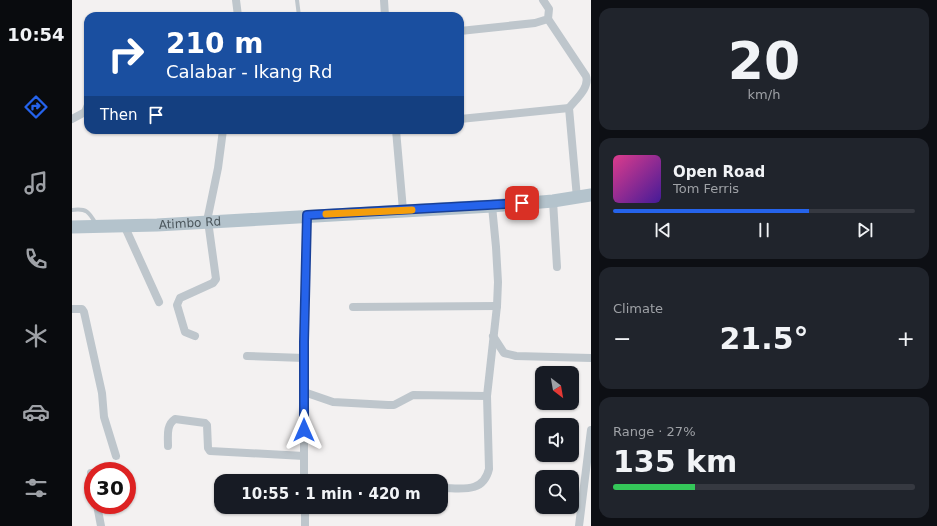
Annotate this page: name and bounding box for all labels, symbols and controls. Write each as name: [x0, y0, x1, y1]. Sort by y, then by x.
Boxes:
text: 10:54: [7, 24, 65, 45]
text: 210 m: [166, 27, 263, 60]
icon: right: [100, 28, 152, 80]
text: 20: [728, 31, 800, 91]
text: Calabar - Ikang Rd: [166, 61, 332, 82]
text: km/h: [748, 87, 780, 102]
icon: directions: [22, 93, 50, 121]
icon: arrive: [145, 104, 167, 126]
text: Then: [100, 106, 137, 124]
text: Open Road: [673, 163, 765, 181]
icon: music: [22, 169, 50, 197]
text: Tom Ferris: [673, 181, 739, 196]
pin: [505, 186, 539, 220]
icon: arrive: [511, 192, 533, 214]
street label: Atimbo Rd: [158, 214, 222, 232]
icon: previous: [652, 219, 674, 241]
icon: pause: [753, 219, 775, 241]
icon: next: [854, 219, 876, 241]
icon: phone: [22, 245, 50, 273]
text: Climate: [613, 301, 663, 316]
text: 21.5°: [719, 321, 809, 356]
icon: climate: [22, 322, 50, 350]
text: −: [613, 326, 631, 351]
text: +: [897, 326, 915, 351]
north arrow: [535, 366, 579, 410]
map controls: [535, 366, 579, 514]
icon: car: [22, 398, 50, 426]
position arrow: [283, 409, 325, 451]
button: sound: [535, 418, 579, 462]
text: Range · 27%: [613, 424, 696, 439]
text: 135 km: [613, 444, 737, 479]
speed limit sign: 30: [84, 462, 136, 514]
button: search: [535, 470, 579, 514]
icon: filters: [22, 474, 50, 502]
text: 10:55 · 1 min · 420 m: [241, 485, 421, 503]

